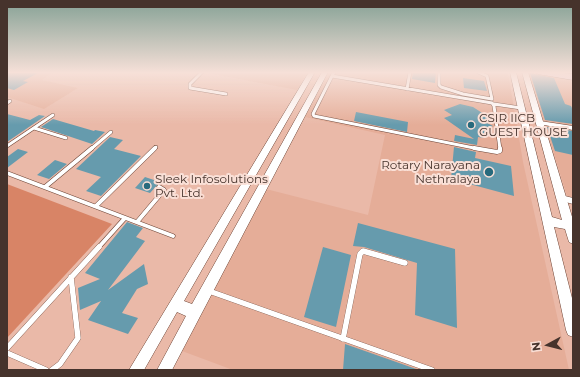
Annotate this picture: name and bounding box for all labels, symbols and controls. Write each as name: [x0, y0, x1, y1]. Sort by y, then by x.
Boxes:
place label: CSIR IICB GUEST HOUSE: [479, 111, 568, 139]
marker: CSIR IICB GUEST HOUSE: [466, 120, 476, 130]
place label: Rotary Narayana Nethralaya: [381, 158, 480, 186]
marker: Rotary Narayana Nethralaya: [483, 166, 495, 178]
place label: Sleek Infosolutions Pvt. Ltd.: [155, 172, 268, 200]
marker: Sleek Infosolutions Pvt. Ltd.: [142, 181, 152, 191]
north arrow: [528, 325, 568, 365]
text: N: [529, 341, 544, 352]

